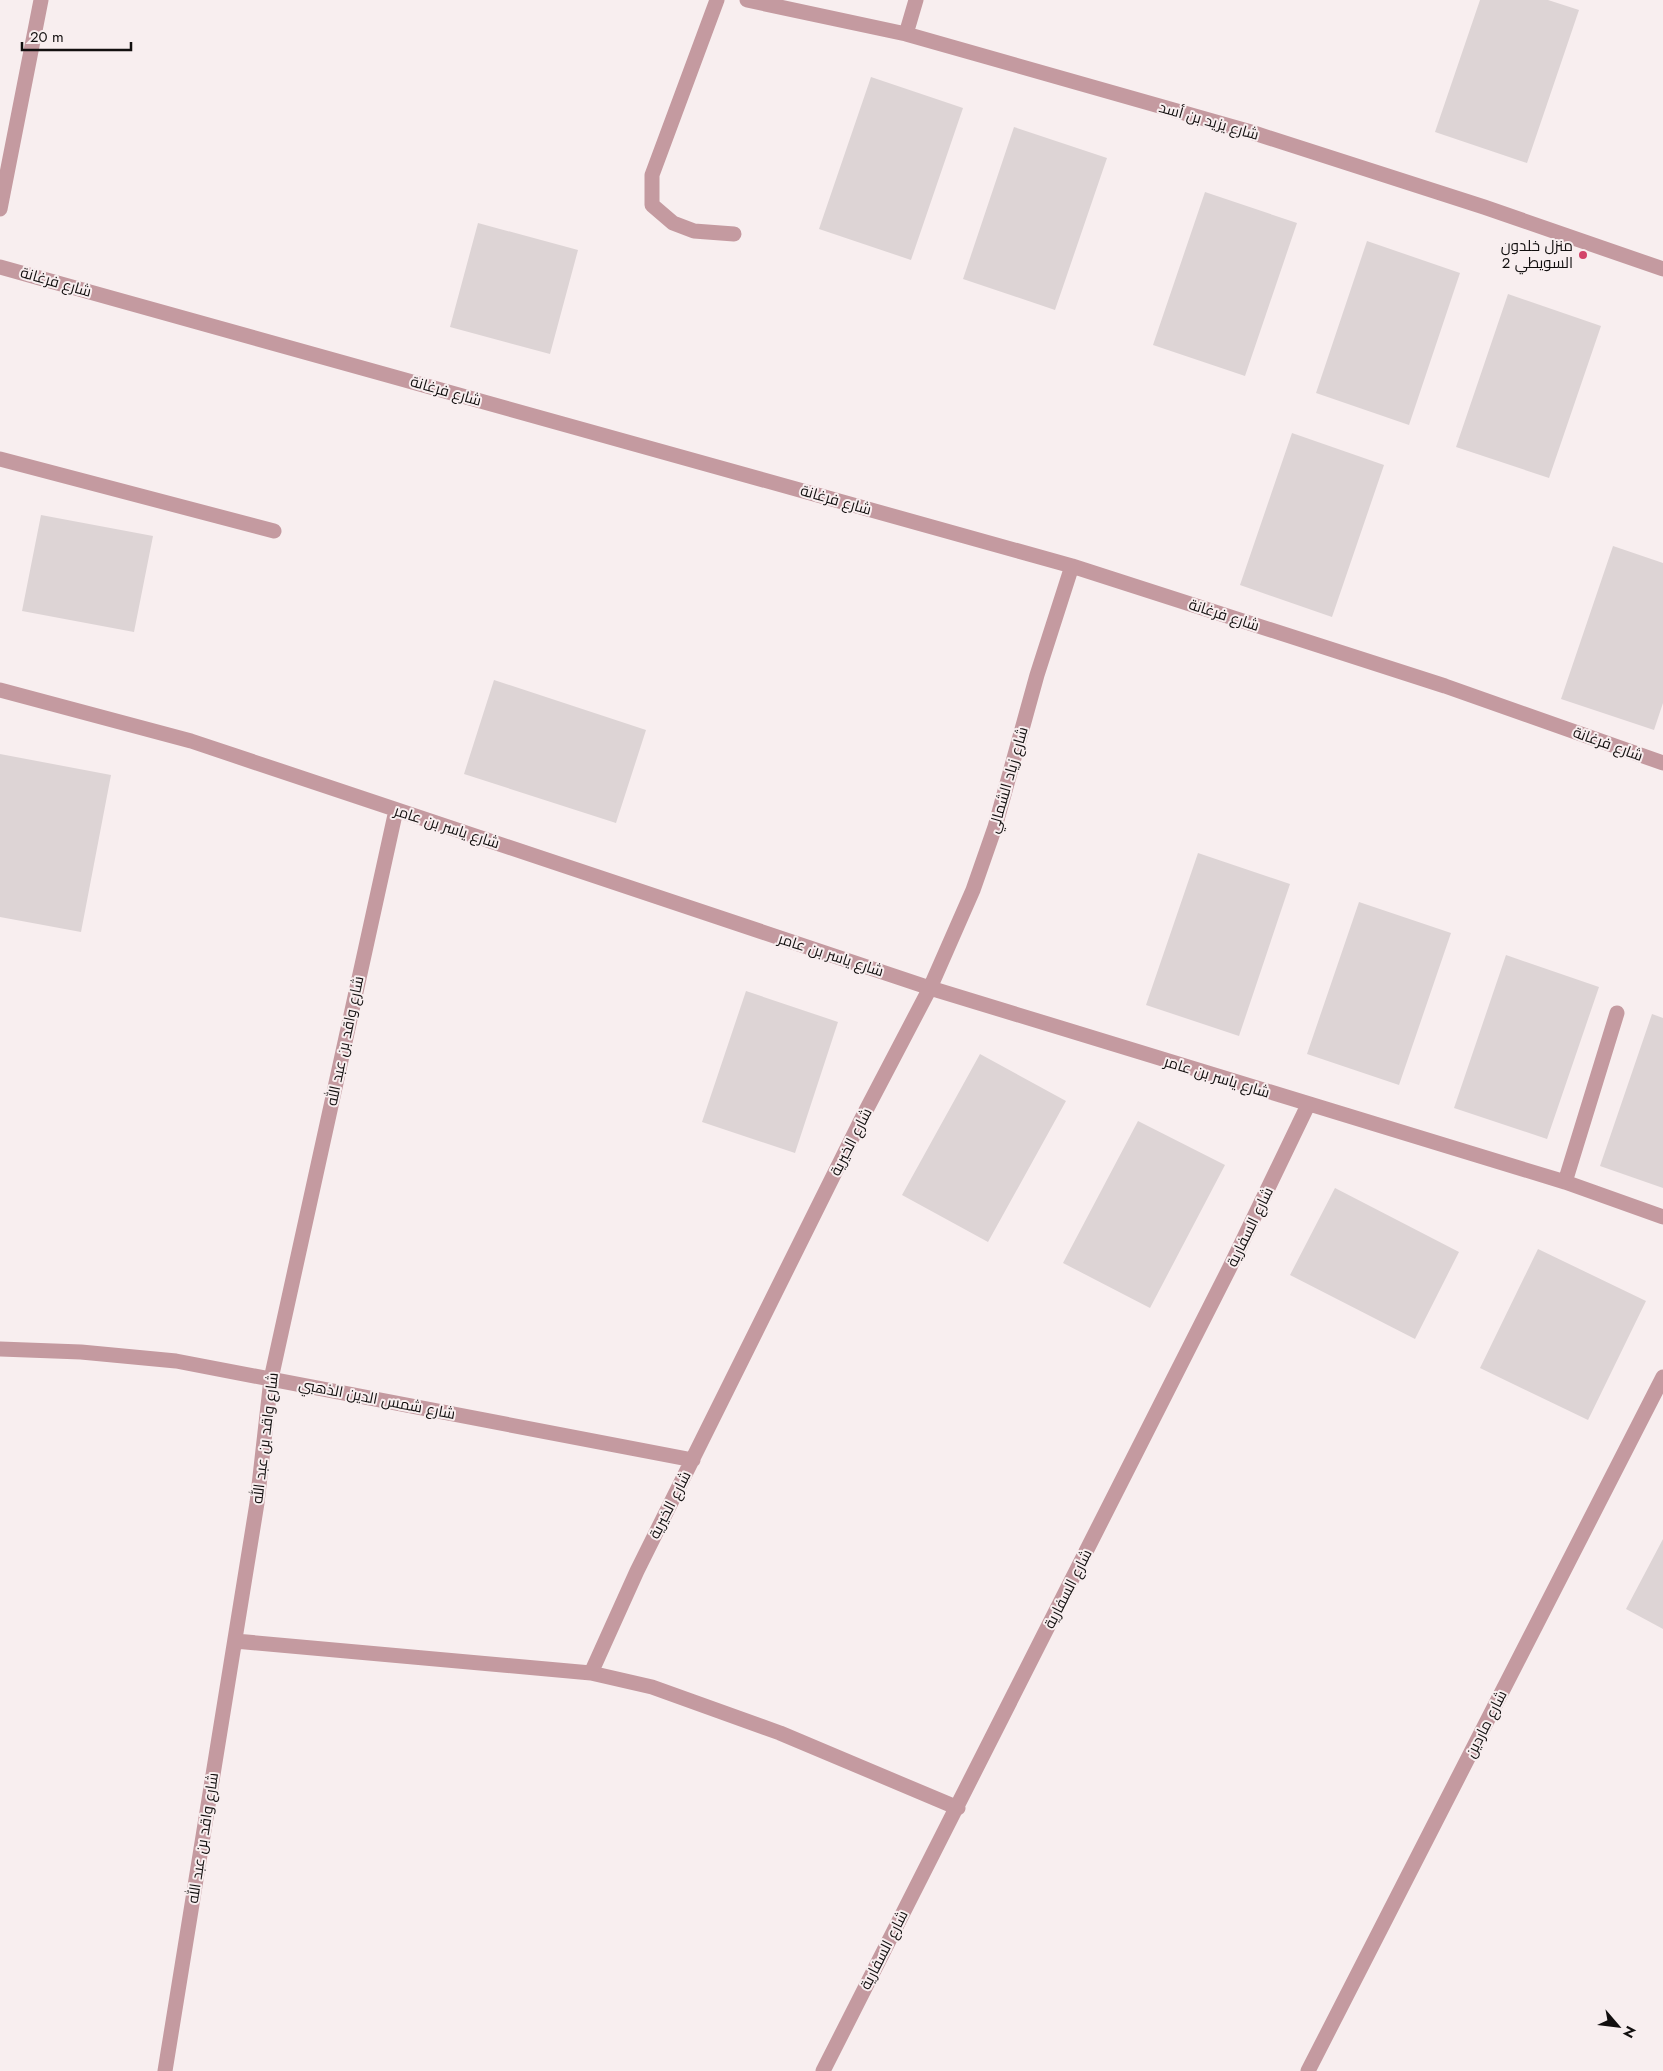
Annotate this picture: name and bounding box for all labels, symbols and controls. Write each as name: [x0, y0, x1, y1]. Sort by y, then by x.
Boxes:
scale bar: [22, 20, 131, 52]
text: 20 m: [30, 26, 64, 48]
street label: شارع يزيد بن أسد: [1156, 96, 1262, 146]
place label: منزل خلدون السويطي 2: [1501, 235, 1573, 275]
marker: منزل خلدون السويطي 2: [1577, 249, 1589, 261]
street label: شارع فرغانة: [18, 261, 94, 303]
street label: شارع فرغانة: [408, 370, 484, 412]
street label: شارع فرغانة: [798, 479, 874, 521]
street label: شارع فرغانة: [1186, 593, 1262, 637]
street label: شارع فرغانة: [1570, 721, 1646, 767]
street label: شارع زياد الشمالي: [982, 724, 1035, 836]
street label: شارع ياسر بن عامر: [391, 799, 502, 854]
street label: شارع ياسر بن عامر: [775, 927, 886, 982]
street label: شارع واقد بن عبد الله: [321, 974, 369, 1108]
street label: شارع ياسر بن عامر: [1160, 1050, 1273, 1104]
street label: شارع الخيرية: [825, 1104, 877, 1180]
street label: شارع السفارية: [1221, 1183, 1279, 1271]
street label: شارع واقد بن عبد الله: [246, 1371, 284, 1505]
street label: شارع شمس الدين الذهبي: [297, 1373, 457, 1426]
street label: شارع الخيرية: [644, 1467, 696, 1543]
street label: شارع السفارية: [1039, 1545, 1097, 1633]
street label: شارع ماردين: [1460, 1686, 1512, 1762]
street label: شارع واقد بن عبد الله: [182, 1771, 224, 1905]
street label: شارع السفارية: [855, 1906, 913, 1994]
north arrow: [1593, 2001, 1643, 2051]
text: N: [1618, 2022, 1641, 2042]

